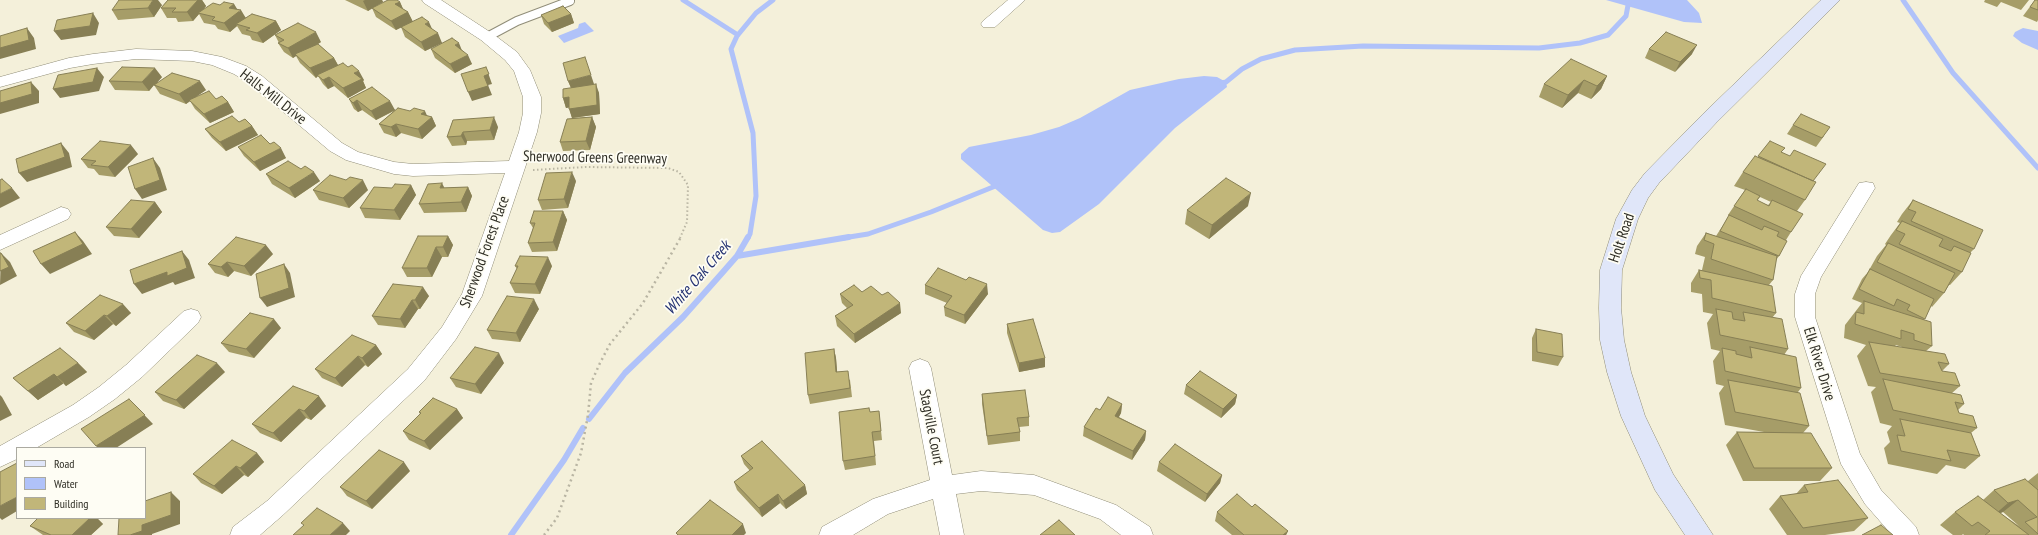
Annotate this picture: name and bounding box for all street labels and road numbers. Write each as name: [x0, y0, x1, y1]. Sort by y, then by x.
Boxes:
street label: Halls Mill Drive: [236, 65, 310, 129]
street label: Sherwood Greens Greenway: [523, 148, 667, 168]
street label: Sherwood Forest Place: [456, 194, 514, 310]
street label: Holt Road: [1605, 211, 1639, 265]
street label: Elk River Drive: [1799, 325, 1839, 403]
street label: Stagville Court: [915, 388, 947, 466]

